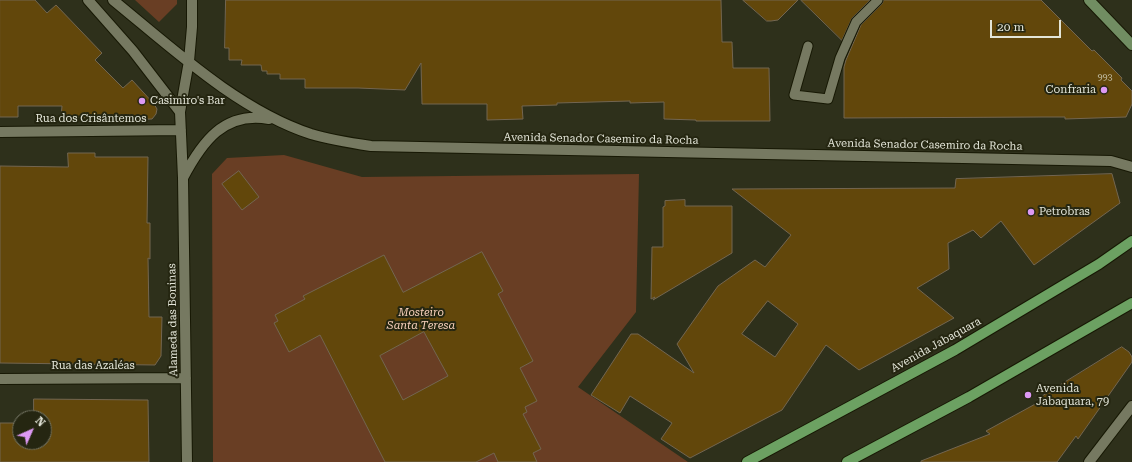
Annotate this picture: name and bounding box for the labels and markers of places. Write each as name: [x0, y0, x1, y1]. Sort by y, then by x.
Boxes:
place label: Confraria: [1046, 83, 1096, 97]
marker: Confraria: [1099, 85, 1109, 95]
place label: Casimiro's Bar: [150, 94, 225, 108]
marker: Casimiro's Bar: [137, 96, 147, 106]
place label: Petrobras: [1039, 205, 1090, 219]
marker: Petrobras: [1026, 207, 1036, 217]
place label: Avenida Jabaquara, 79: [1036, 382, 1109, 408]
marker: Avenida Jabaquara, 79: [1023, 390, 1033, 400]

